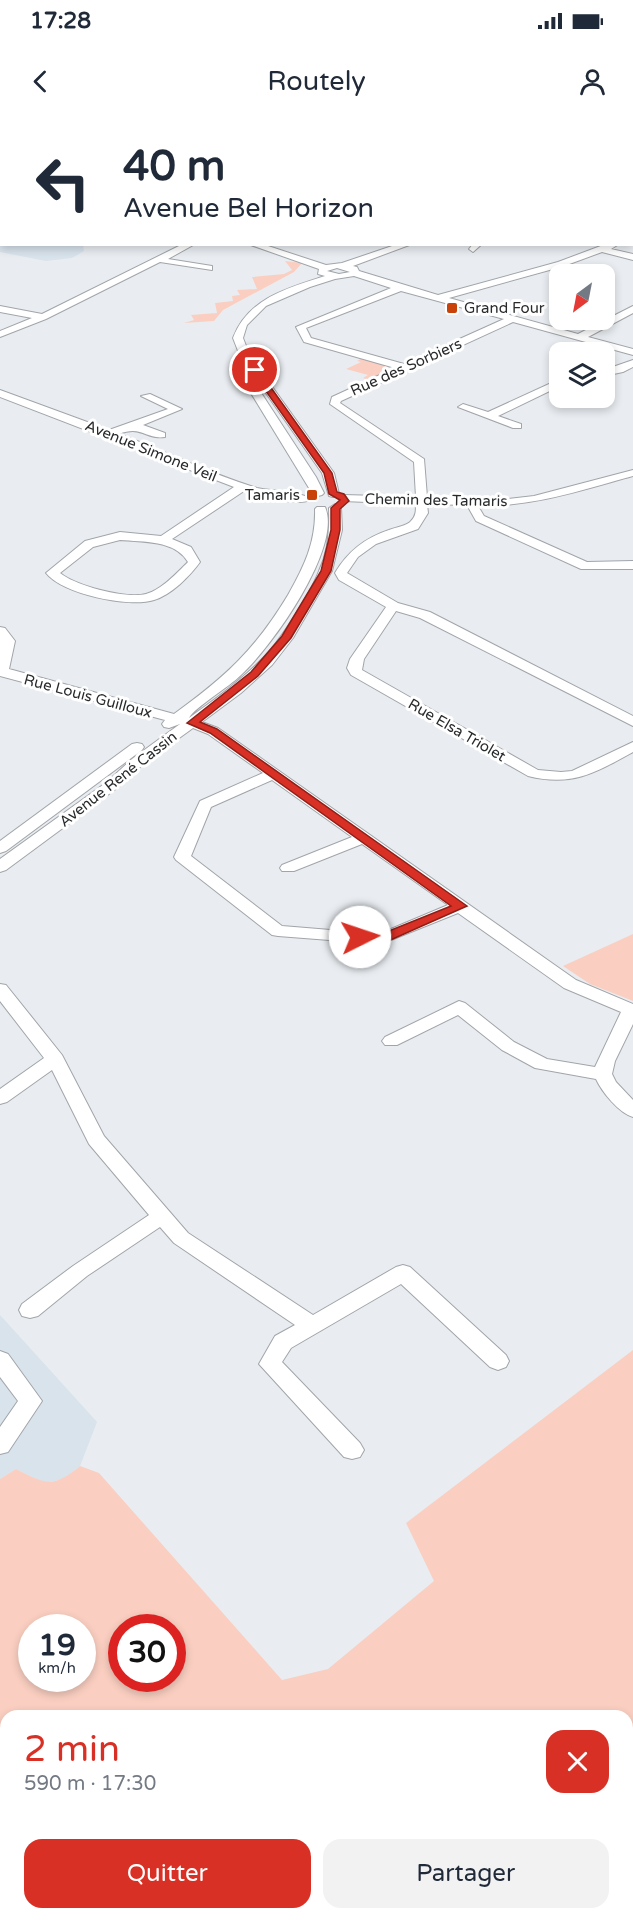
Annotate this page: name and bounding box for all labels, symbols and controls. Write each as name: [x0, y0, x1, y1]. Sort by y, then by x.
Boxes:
text: 17:28: [30, 8, 91, 34]
icon: back: [24, 65, 57, 98]
text: Routely: [267, 65, 366, 98]
icon: person: [576, 65, 609, 98]
text: 40 m: [123, 141, 225, 192]
icon: left: [24, 144, 102, 222]
text: Avenue Bel Horizon: [123, 192, 374, 225]
north arrow: [549, 264, 615, 330]
map controls: [549, 264, 615, 408]
place label: Grand Four: [464, 299, 545, 317]
marker: Grand Four: [445, 301, 459, 315]
street label: Rue des Sorbiers: [348, 334, 464, 400]
button: layers: [549, 342, 615, 408]
pin: [229, 344, 280, 395]
icon: arrive: [238, 353, 271, 386]
street label: Avenue Simone Veil: [83, 416, 219, 486]
place label: Tamaris: [245, 486, 300, 504]
marker: Tamaris: [305, 488, 319, 502]
street label: Chemin des Tamaris: [364, 490, 508, 510]
street label: Rue Louis Guilloux: [22, 670, 154, 722]
street label: Rue Elsa Triolet: [405, 695, 509, 765]
street label: Avenue René Cassin: [56, 727, 180, 831]
position arrow: [328, 905, 392, 969]
speed limit sign: 30: [108, 1614, 186, 1692]
text: 19: [38, 1627, 76, 1664]
text: km/h: [38, 1659, 76, 1677]
text: 2 min: [24, 1728, 120, 1771]
button: close: [546, 1730, 609, 1793]
text: 590 m · 17:30: [24, 1772, 156, 1796]
button: Quitter: [24, 1839, 311, 1908]
button: Partager: [323, 1839, 609, 1908]

